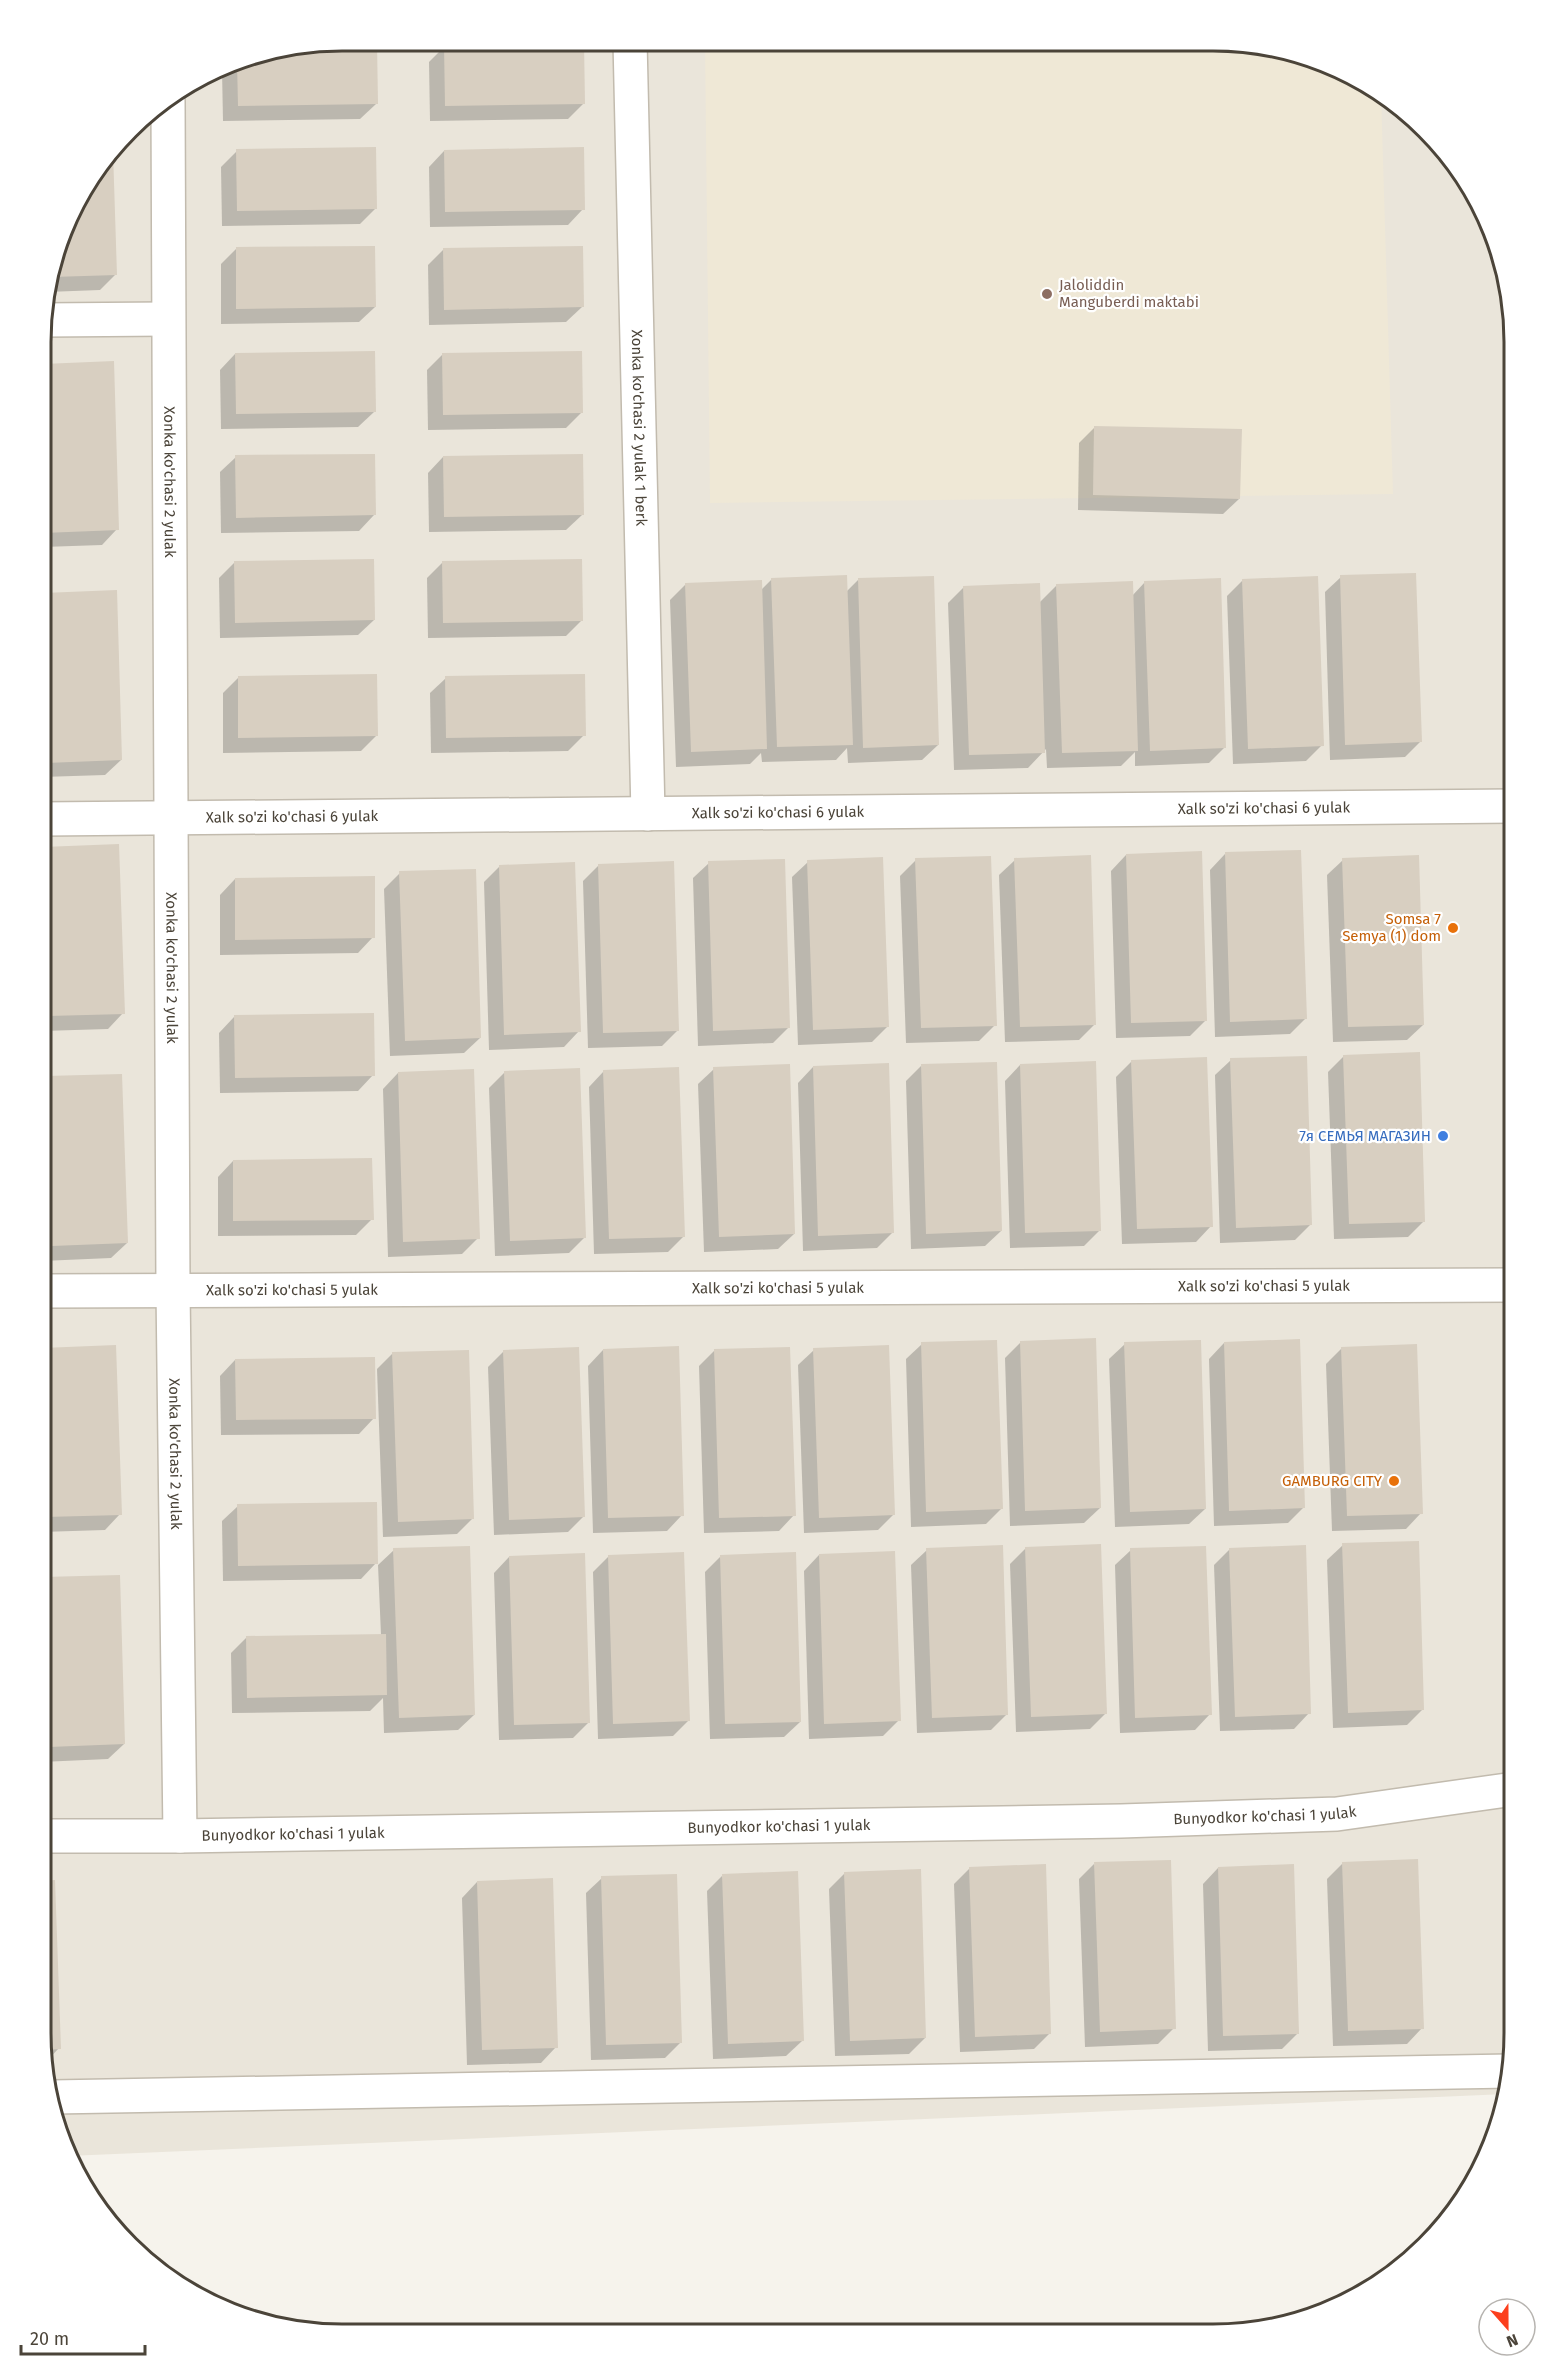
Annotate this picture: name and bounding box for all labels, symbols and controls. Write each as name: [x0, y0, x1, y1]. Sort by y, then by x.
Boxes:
place label: Jaloliddin Manguberdi maktabi: [1059, 276, 1199, 311]
marker: Jaloliddin Manguberdi maktabi: [1040, 287, 1054, 301]
street label: Xonka ko'chasi 2 yulak 1 berk: [628, 330, 650, 527]
street label: Xonka ko'chasi 2 yulak: [160, 406, 179, 558]
street label: Xalk so'zi ko'chasi 6 yulak: [1178, 798, 1351, 818]
street label: Xalk so'zi ko'chasi 6 yulak: [692, 803, 865, 822]
street label: Xalk so'zi ko'chasi 6 yulak: [206, 807, 379, 827]
street label: Xonka ko'chasi 2 yulak: [162, 892, 181, 1044]
place label: Somsa 7 Semya (1) dom: [1342, 910, 1441, 945]
marker: Somsa 7 Semya (1) dom: [1446, 921, 1460, 935]
place label: 7я СЕМЬЯ МАГАЗИН: [1299, 1127, 1431, 1145]
marker: 7я СЕМЬЯ МАГАЗИН: [1436, 1129, 1450, 1143]
street label: Xalk so'zi ko'chasi 5 yulak: [1178, 1277, 1350, 1295]
street label: Xalk so'zi ko'chasi 5 yulak: [692, 1279, 864, 1297]
street label: Xalk so'zi ko'chasi 5 yulak: [206, 1281, 378, 1299]
street label: Xonka ko'chasi 2 yulak: [165, 1378, 185, 1530]
place label: GAMBURG CITY: [1282, 1472, 1383, 1490]
marker: GAMBURG CITY: [1387, 1474, 1401, 1488]
street label: Bunyodkor ko'chasi 1 yulak: [1173, 1802, 1358, 1828]
street label: Bunyodkor ko'chasi 1 yulak: [687, 1816, 871, 1837]
street label: Bunyodkor ko'chasi 1 yulak: [201, 1824, 385, 1845]
north arrow: [1477, 2297, 1537, 2357]
scale bar: [21, 2318, 146, 2356]
text: 20 m: [30, 2328, 69, 2350]
text: N: [1504, 2330, 1521, 2351]

